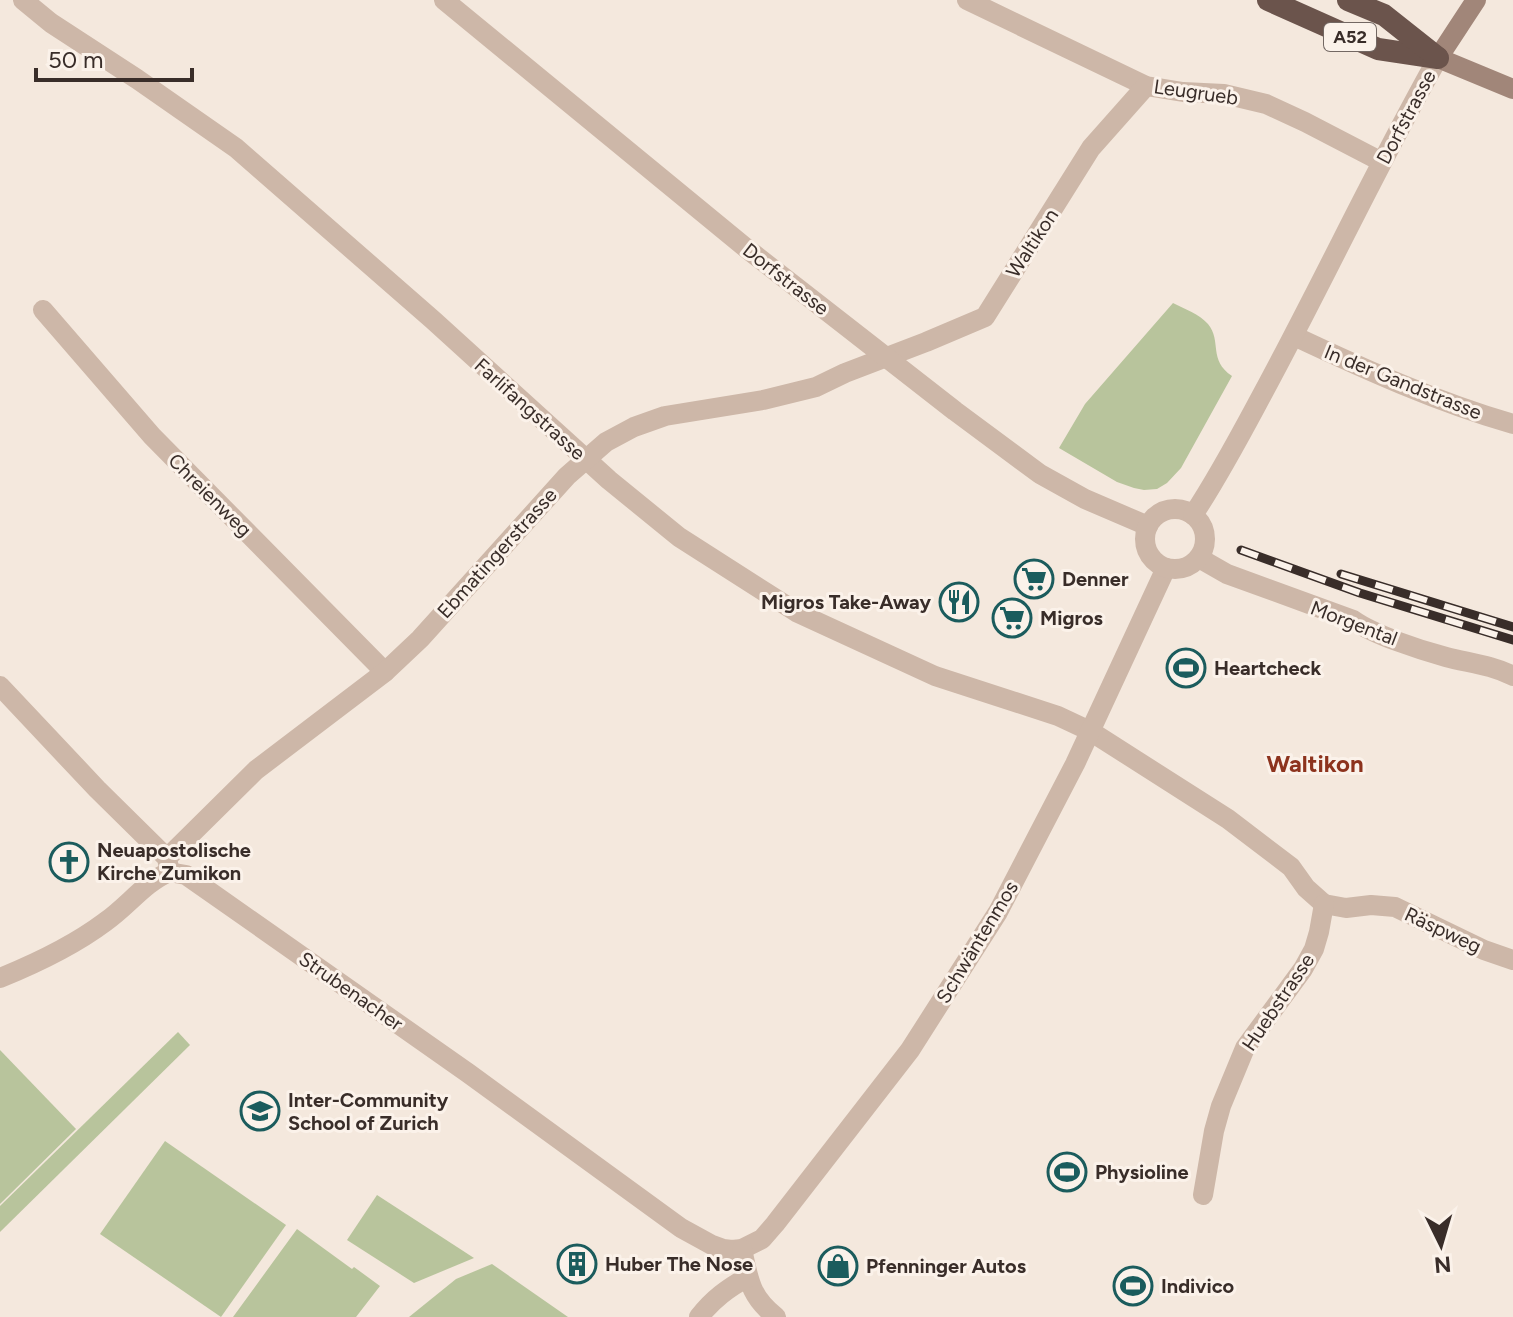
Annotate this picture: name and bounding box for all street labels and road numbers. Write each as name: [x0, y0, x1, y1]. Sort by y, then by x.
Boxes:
road number: A52: [1324, 23, 1376, 51]
street label: Dorfstrasse: [1371, 66, 1441, 168]
street label: Leugrueb: [1152, 74, 1240, 110]
street label: Waltikon: [1001, 204, 1063, 282]
street label: Dorfstrasse: [738, 238, 834, 320]
street label: In der Gandstrasse: [1321, 339, 1485, 425]
street label: Farlifangstrasse: [470, 353, 590, 465]
street label: Chreienweg: [163, 448, 257, 542]
street label: Ebmatingerstrasse: [432, 483, 562, 623]
street label: Morgental: [1307, 595, 1401, 651]
street label: Schwäntenmos: [931, 876, 1023, 1008]
street label: Räspweg: [1401, 902, 1485, 958]
street label: Strubenacher: [294, 946, 408, 1036]
street label: Huebstrasse: [1237, 949, 1319, 1055]

